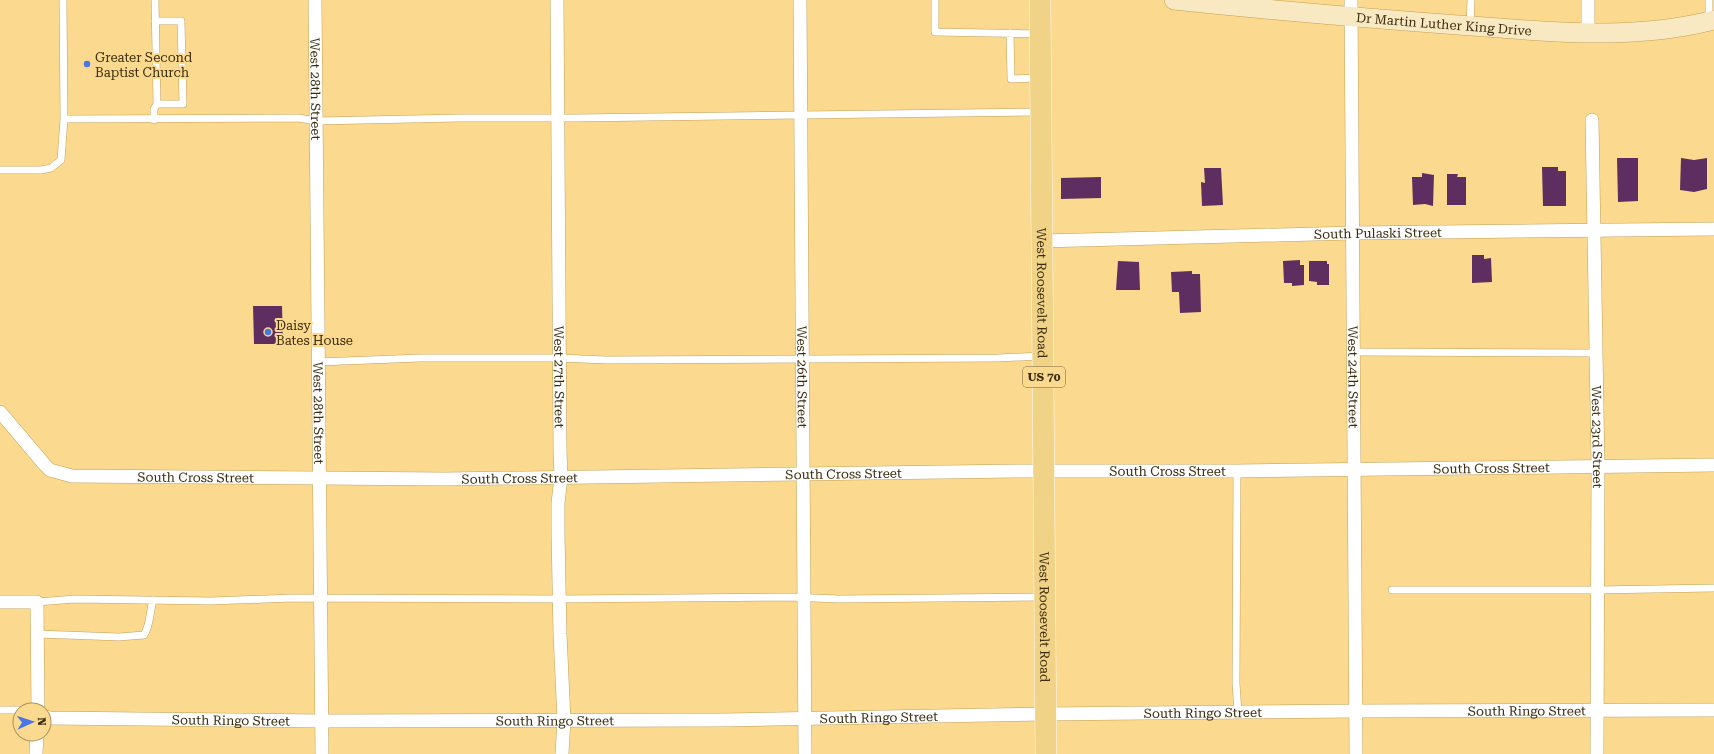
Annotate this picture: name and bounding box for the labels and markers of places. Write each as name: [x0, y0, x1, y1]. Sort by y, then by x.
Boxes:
place label: Greater Second Baptist Church: [95, 50, 193, 80]
marker: Greater Second Baptist Church: [82, 59, 92, 69]
place label: Daisy Bates House: [276, 318, 353, 348]
marker: Daisy Bates House: [263, 327, 273, 337]

